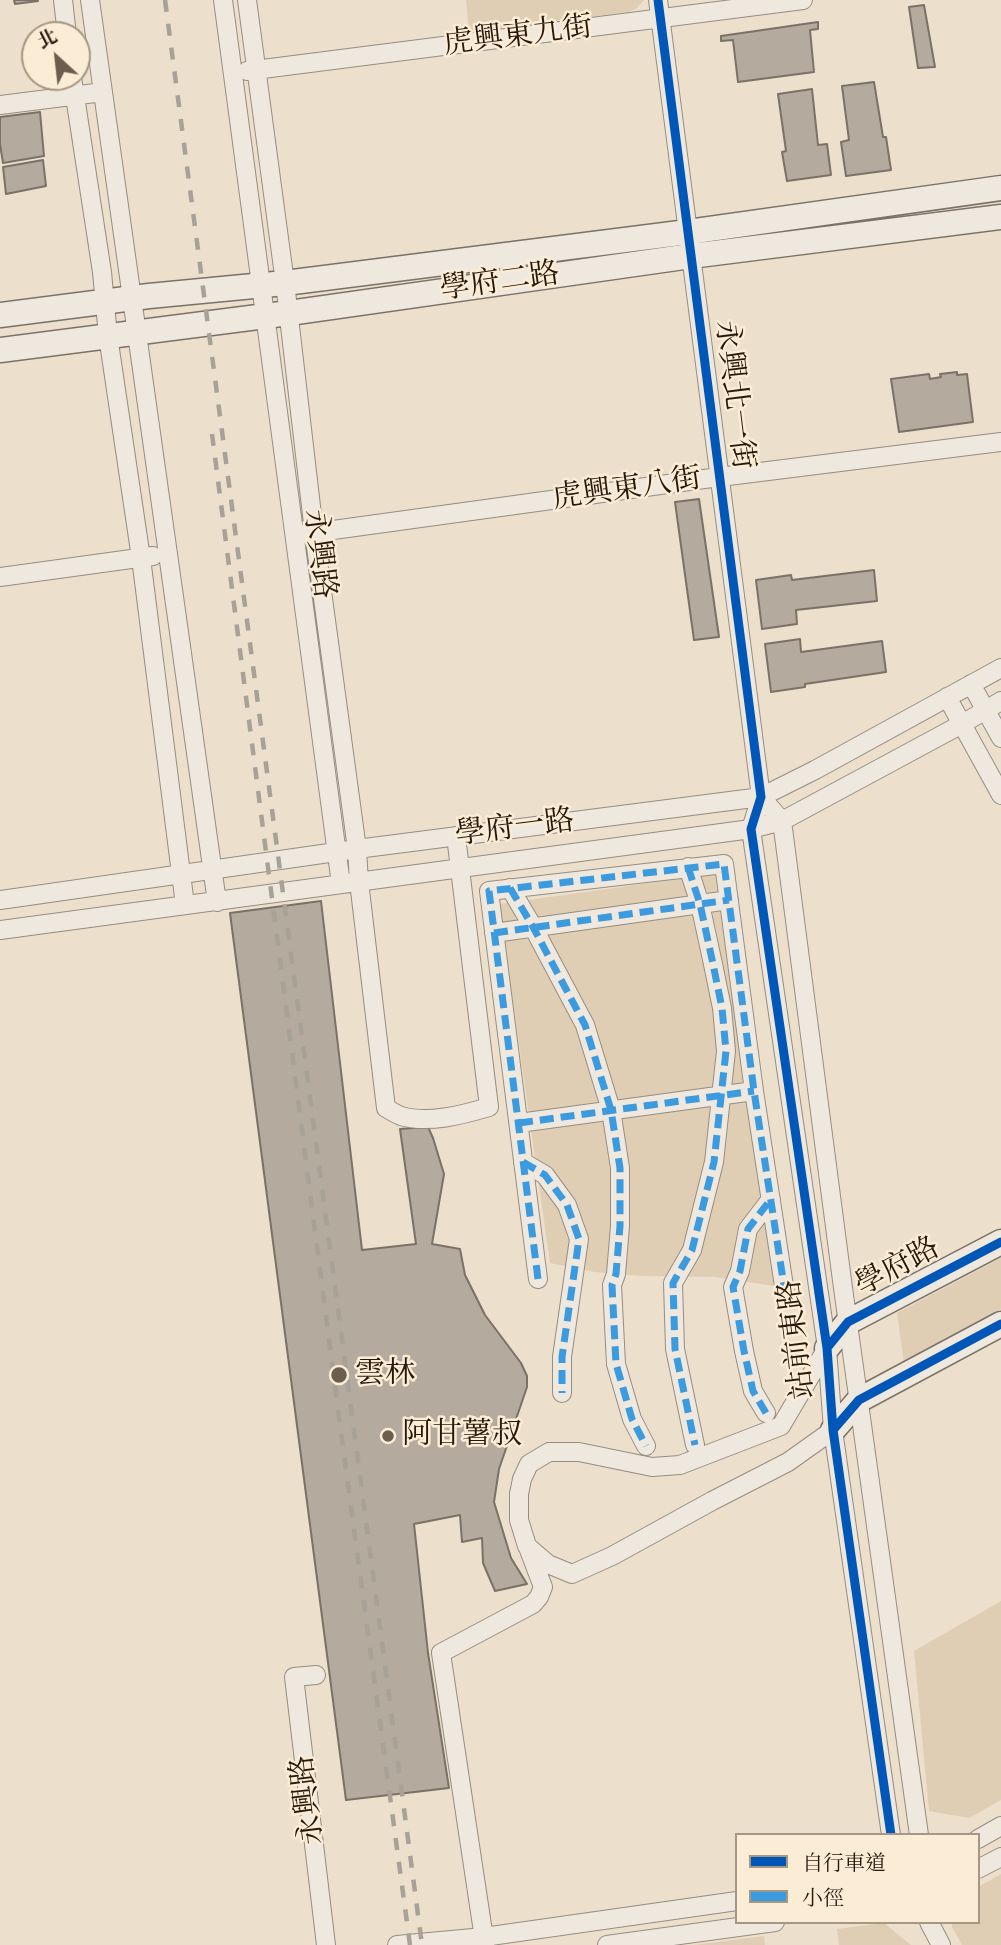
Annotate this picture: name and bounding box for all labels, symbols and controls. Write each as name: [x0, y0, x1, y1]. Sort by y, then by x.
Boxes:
street label: 虎興東九街: [441, 10, 595, 64]
north arrow: [21, 21, 91, 91]
text: 北: [33, 23, 62, 55]
street label: 學府二路: [438, 257, 562, 309]
street label: 永興北一街: [706, 318, 760, 472]
street label: 虎興東八街: [550, 462, 704, 518]
street label: 永興路: [295, 507, 341, 601]
street label: 學府一路: [453, 804, 577, 854]
street label: 學府路: [850, 1231, 946, 1305]
street label: 站前東路: [773, 1277, 823, 1401]
place label: 雲林: [355, 1357, 415, 1393]
marker: 雲林: [329, 1365, 349, 1385]
place label: 阿甘薯叔: [402, 1418, 522, 1454]
marker: 阿甘薯叔: [380, 1428, 396, 1444]
street label: 永興路: [286, 1753, 332, 1847]
legend: [735, 1833, 980, 1924]
text: 自行車道: [802, 1849, 886, 1878]
text: 小徑: [802, 1884, 844, 1913]

